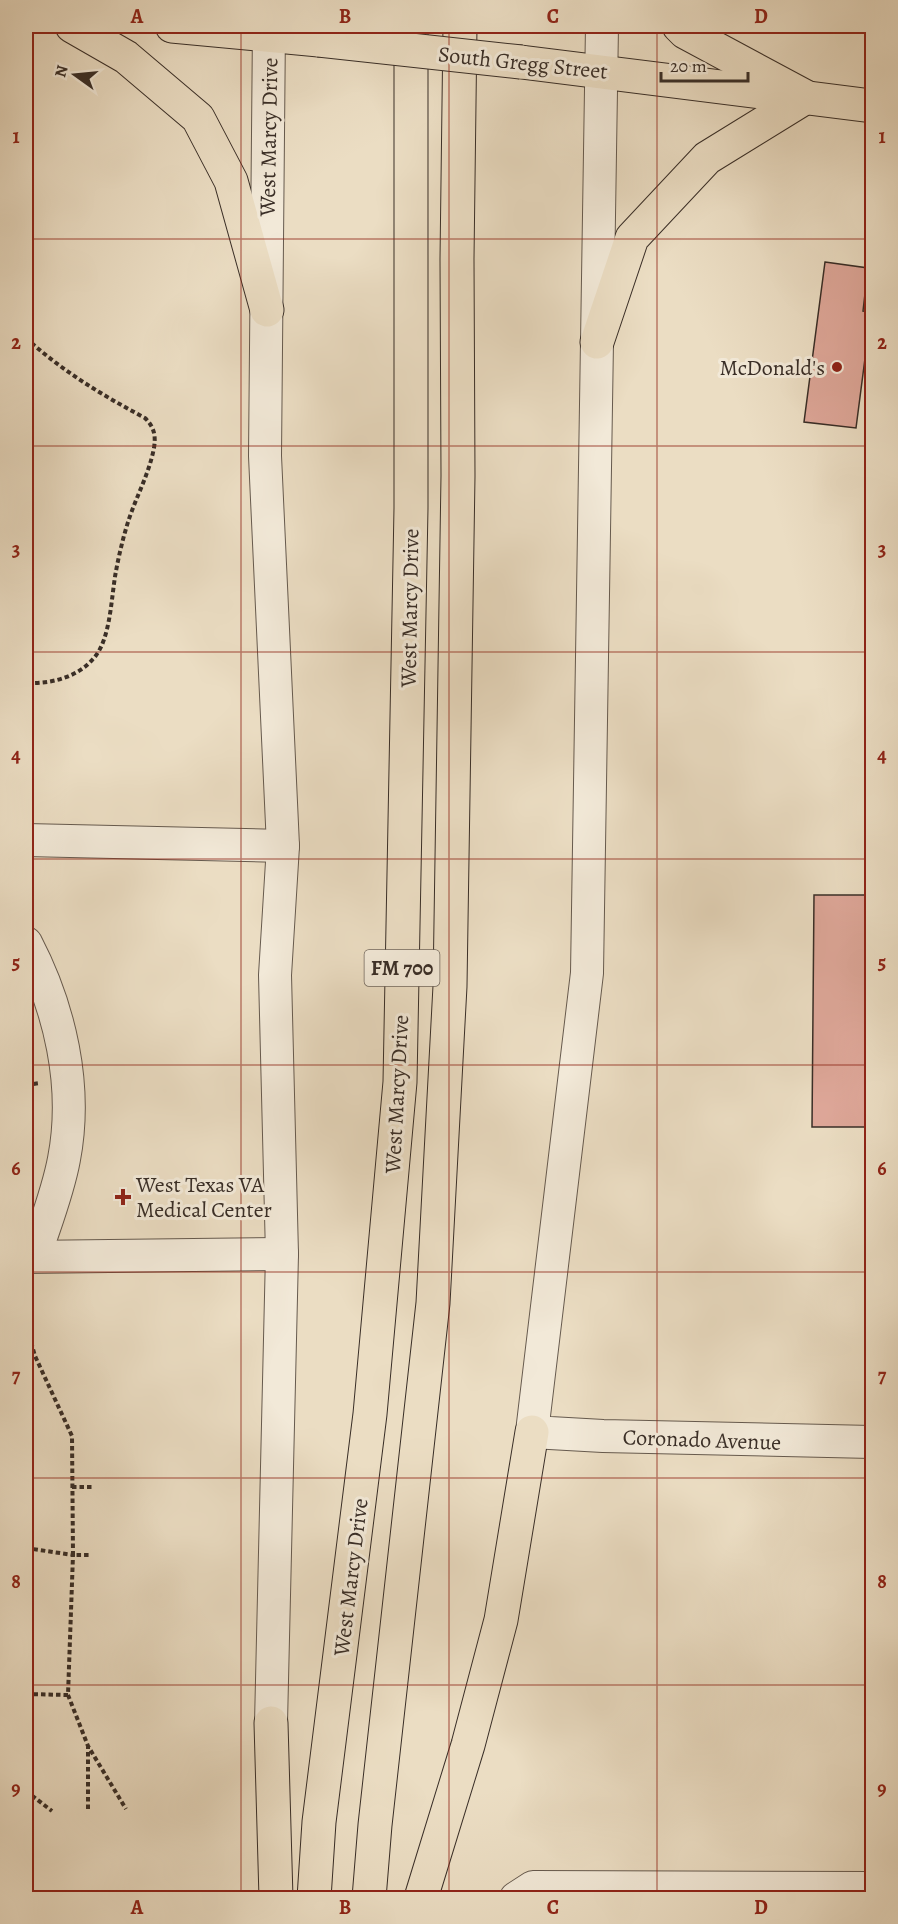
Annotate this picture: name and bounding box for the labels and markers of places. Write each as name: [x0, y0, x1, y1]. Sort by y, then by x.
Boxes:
place label: McDonald's: [720, 353, 825, 383]
marker: McDonald's: [830, 360, 844, 374]
place label: West Texas VA Medical Center: [135, 1170, 272, 1225]
marker: West Texas VA Medical Center: [114, 1188, 132, 1206]

